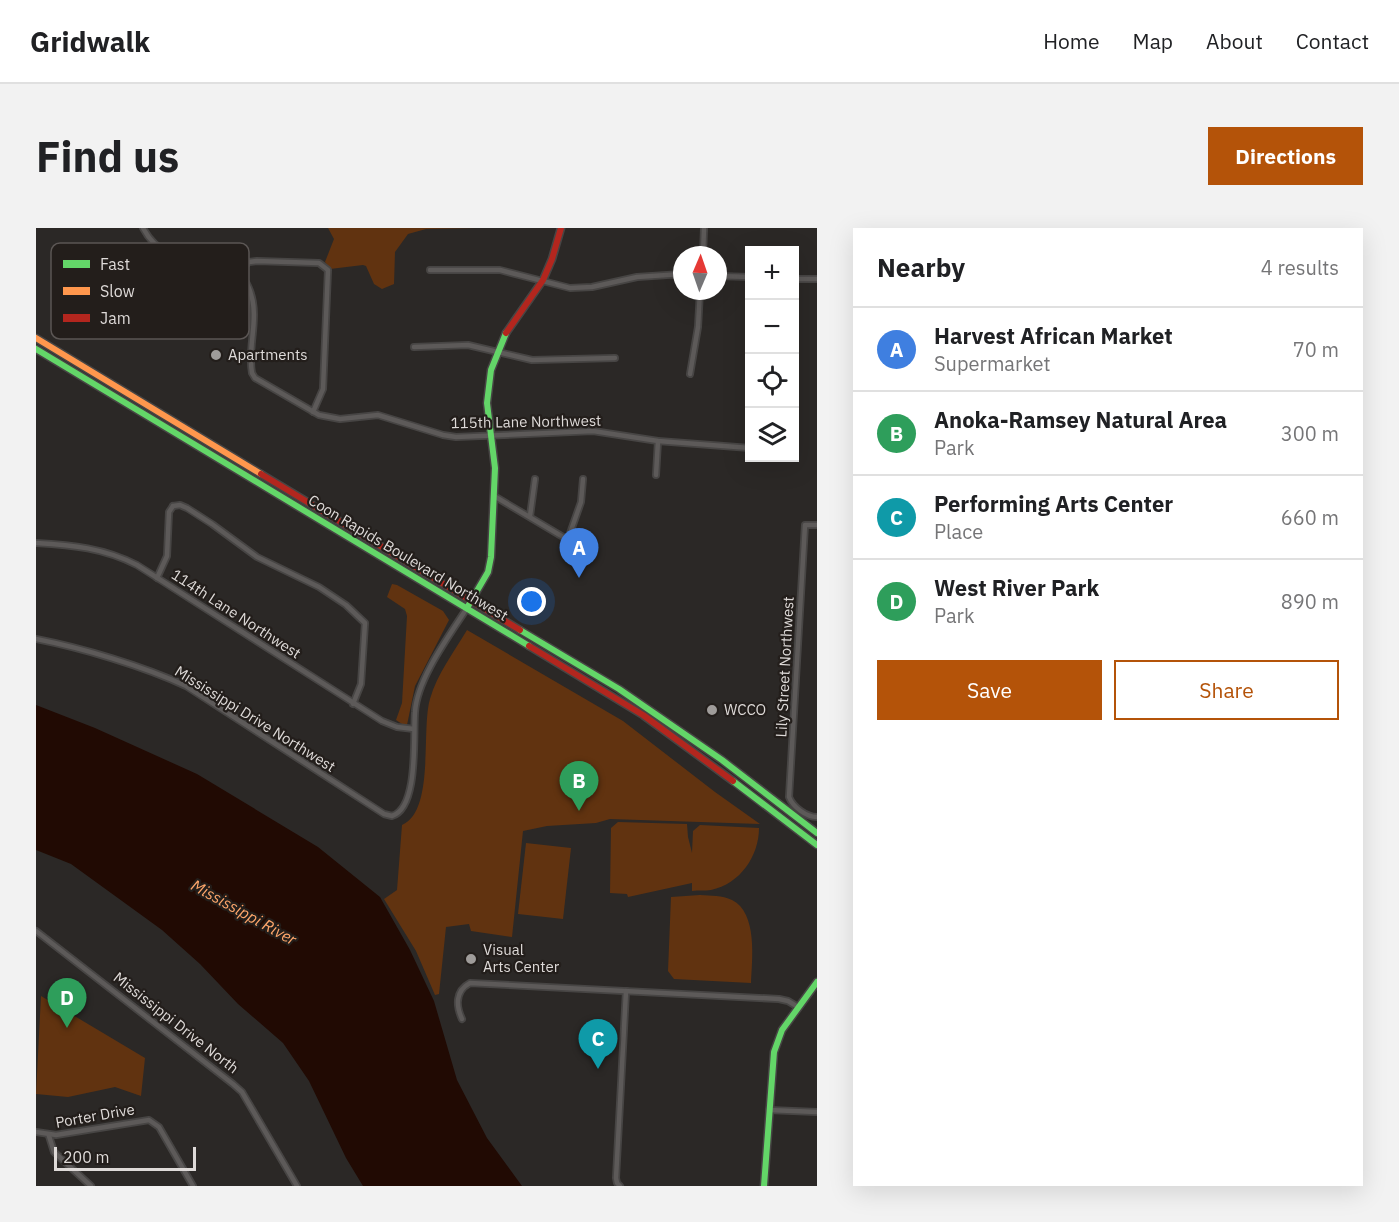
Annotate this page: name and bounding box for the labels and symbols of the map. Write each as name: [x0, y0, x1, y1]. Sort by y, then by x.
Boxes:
legend: [51, 243, 249, 339]
north arrow: [673, 246, 727, 300]
text: Fast: [100, 254, 130, 274]
text: Slow: [100, 281, 135, 301]
text: Jam: [100, 308, 131, 328]
place label: Apartments: [228, 345, 308, 364]
marker: Apartments: [209, 348, 223, 362]
street label: 115th Lane Northwest: [451, 411, 601, 432]
street label: Coon Rapids Boulevard Northwest: [305, 490, 512, 625]
pin: A: [560, 528, 598, 578]
street label: 114th Lane Northwest: [168, 565, 305, 663]
your location: [517, 587, 546, 616]
street label: Lily Street Northwest: [771, 596, 798, 738]
street label: Mississippi Drive Northwest: [171, 661, 339, 776]
place label: WCCO: [724, 700, 766, 719]
marker: WCCO: [705, 703, 719, 717]
pin: B: [560, 762, 598, 811]
water label: Mississippi River: [188, 875, 301, 950]
place label: Visual Arts Center: [483, 940, 560, 976]
marker: Visual Arts Center: [464, 952, 478, 966]
street label: Mississippi Drive North: [110, 968, 243, 1077]
pin: D: [48, 978, 87, 1028]
pin: C: [578, 1020, 618, 1069]
street label: Porter Drive: [54, 1099, 136, 1132]
scale bar: [54, 1144, 196, 1172]

